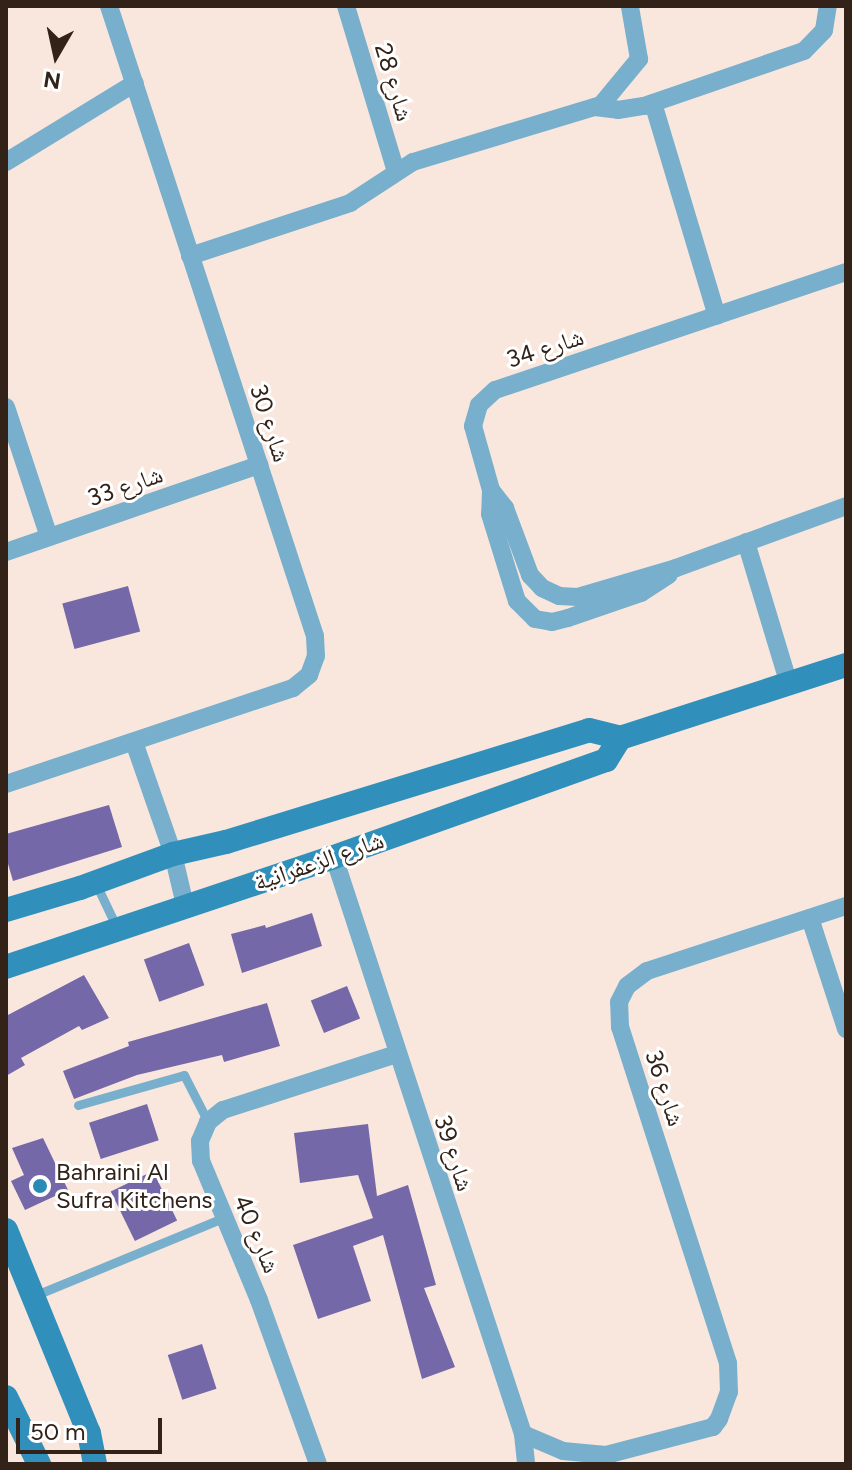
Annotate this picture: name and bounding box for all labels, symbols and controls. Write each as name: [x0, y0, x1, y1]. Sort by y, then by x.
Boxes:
north arrow: [16, 16, 96, 96]
street label: شارع 28: [369, 40, 419, 124]
text: N: [42, 66, 63, 95]
street label: شارع 34: [503, 322, 587, 374]
street label: شارع 30: [244, 381, 296, 465]
street label: شارع 33: [84, 460, 166, 512]
street label: شارع الزعفرانية: [251, 825, 387, 897]
street label: شارع 36: [639, 1046, 691, 1130]
street label: شارع 39: [428, 1111, 480, 1195]
place label: Bahraini Al Sufra Kitchens: [56, 1158, 213, 1214]
marker: Bahraini Al Sufra Kitchens: [31, 1177, 49, 1195]
street label: شارع 40: [228, 1191, 286, 1277]
scale bar: [20, 1402, 166, 1452]
text: 50 m: [30, 1417, 86, 1446]

